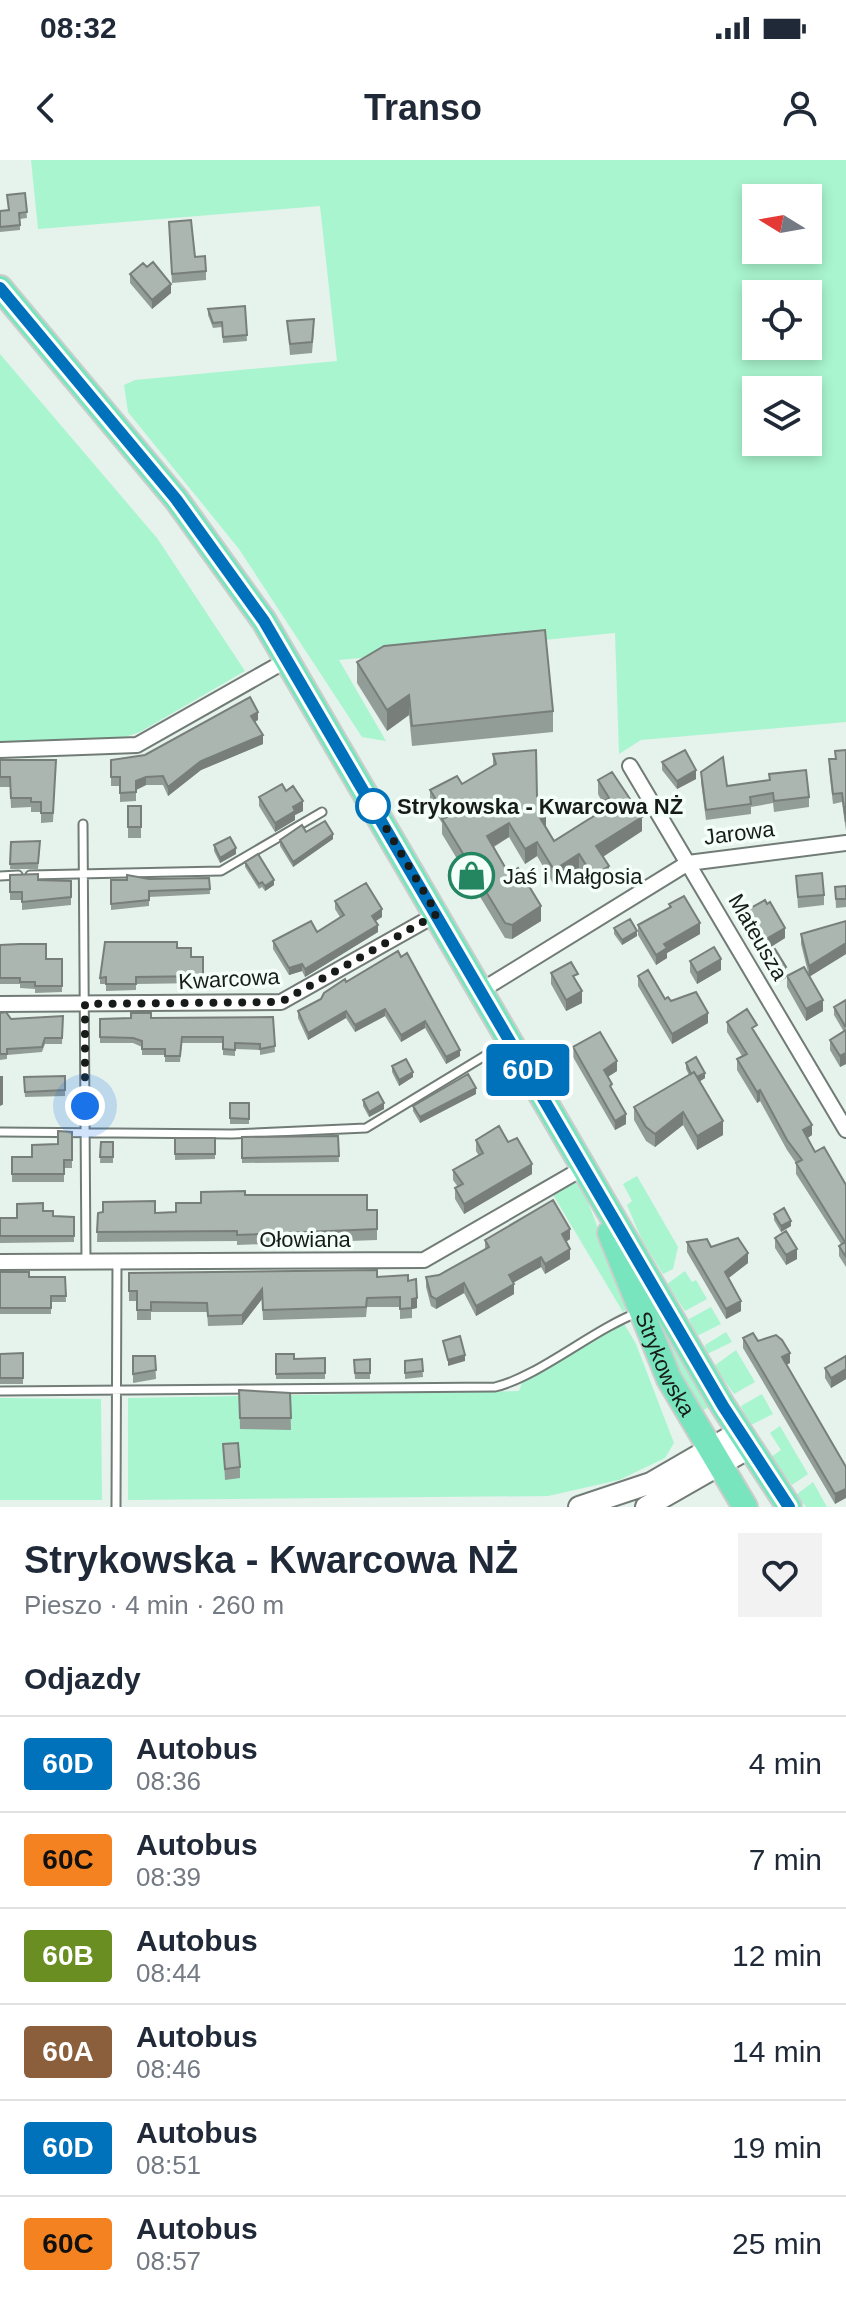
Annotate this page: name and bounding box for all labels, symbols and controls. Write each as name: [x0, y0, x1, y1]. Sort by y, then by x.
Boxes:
text: 08:32: [40, 11, 117, 44]
icon: back: [24, 86, 68, 130]
icon: person: [778, 86, 822, 130]
text: Transo: [364, 87, 482, 128]
north arrow: [742, 184, 822, 264]
map controls: [742, 184, 822, 456]
button: locate: [742, 280, 822, 360]
button: layers: [742, 376, 822, 456]
marker: Strykowska - Kwarcowa NŻ: [356, 789, 390, 823]
place label: Strykowska - Kwarcowa NŻ: [397, 794, 683, 819]
street label: Jarowa: [702, 816, 776, 850]
shop icon: Jaś i Małgosia: [448, 852, 496, 900]
place label: Jaś i Małgosia: [503, 864, 643, 889]
street label: Mateusza: [723, 889, 793, 985]
street label: Kwarcowa: [178, 964, 281, 994]
line badge: 60D: [482, 1044, 574, 1096]
text: 60D: [502, 1054, 554, 1085]
your location: [65, 1086, 105, 1126]
street label: Ołowiana: [259, 1227, 352, 1252]
street label: Strykowska: [631, 1308, 701, 1421]
button: heart: [738, 1533, 822, 1617]
text: Strykowska - Kwarcowa NŻ: [24, 1539, 518, 1581]
text: Pieszo · 4 min · 260 m: [24, 1590, 284, 1620]
text: Odjazdy: [24, 1662, 141, 1695]
text: Autobus: [136, 1732, 258, 1765]
text: 4 min: [749, 1747, 822, 1780]
text: 60D: [42, 1748, 94, 1779]
text: 08:36: [136, 1766, 201, 1796]
text: Autobus: [136, 1828, 258, 1861]
text: 7 min: [749, 1843, 822, 1876]
text: 60C: [42, 1844, 94, 1875]
text: 08:39: [136, 1862, 201, 1892]
text: Autobus: [136, 1924, 258, 1957]
text: 12 min: [732, 1939, 822, 1972]
text: 60B: [42, 1940, 94, 1971]
text: 08:44: [136, 1958, 201, 1988]
text: Autobus: [136, 2020, 258, 2053]
text: 14 min: [732, 2035, 822, 2068]
text: 60A: [42, 2036, 94, 2067]
text: 08:46: [136, 2054, 201, 2084]
text: Autobus: [136, 2116, 258, 2149]
text: 19 min: [732, 2131, 822, 2164]
text: 60D: [42, 2132, 94, 2163]
text: 08:51: [136, 2150, 201, 2180]
text: Autobus: [136, 2212, 258, 2245]
text: 25 min: [732, 2227, 822, 2260]
text: 60C: [42, 2228, 94, 2259]
text: 08:57: [136, 2246, 201, 2276]

